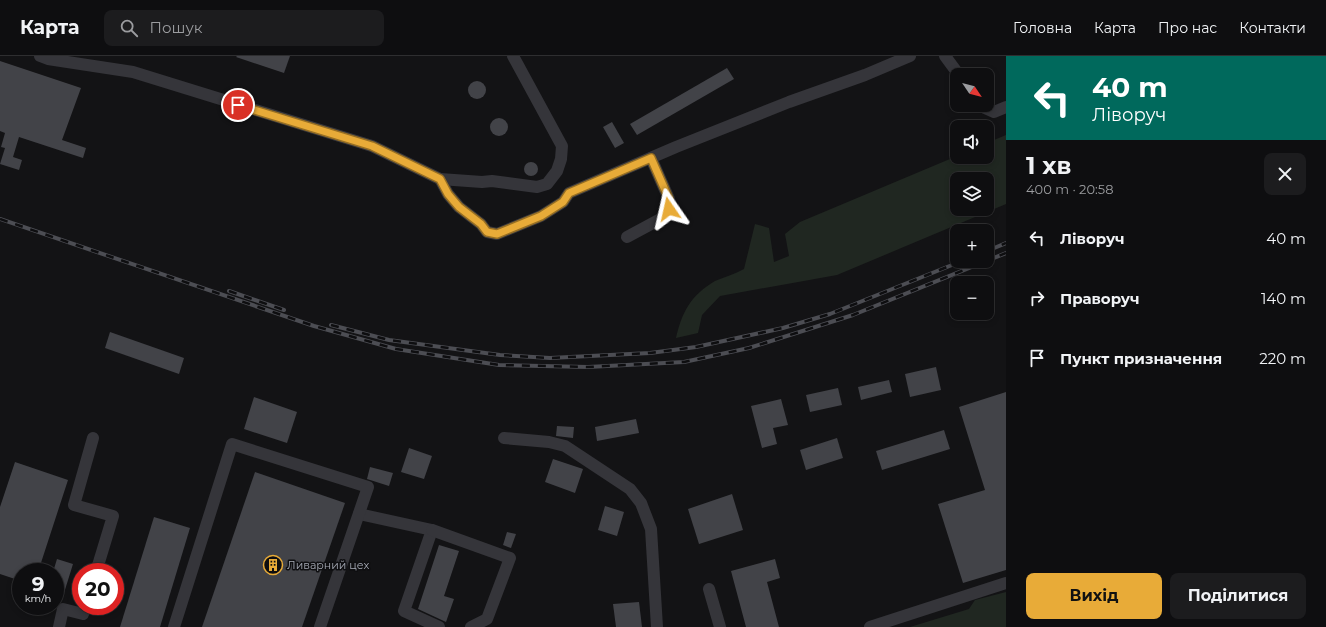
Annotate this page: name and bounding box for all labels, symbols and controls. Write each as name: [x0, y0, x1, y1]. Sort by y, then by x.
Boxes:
search box: [104, 10, 384, 46]
text: Карта: [20, 16, 80, 39]
icon: search: [118, 17, 140, 39]
text: Пошук: [150, 18, 202, 37]
text: Головна: [1013, 19, 1072, 37]
text: Карта: [1094, 19, 1136, 37]
text: Про нас: [1158, 19, 1217, 37]
text: Контакти: [1239, 19, 1306, 37]
north arrow: [950, 68, 994, 112]
map controls: [950, 68, 994, 320]
text: 40 m: [1092, 70, 1168, 104]
icon: left: [1026, 72, 1078, 124]
pin: [221, 88, 255, 122]
icon: arrive: [227, 94, 249, 116]
text: Ліворуч: [1092, 104, 1166, 126]
button: sound: [950, 120, 994, 164]
text: 1 хв: [1026, 151, 1071, 180]
button: close: [1264, 153, 1306, 195]
button: layers: [950, 172, 994, 216]
text: 400 m · 20:58: [1026, 181, 1113, 197]
position arrow: [648, 188, 690, 230]
button: +: [950, 224, 994, 268]
icon: left: [1026, 227, 1048, 249]
text: Ліворуч: [1060, 229, 1125, 248]
text: 40 m: [1266, 229, 1306, 248]
button: −: [950, 276, 994, 320]
icon: right: [1026, 287, 1048, 309]
text: Праворуч: [1060, 289, 1140, 308]
text: 140 m: [1261, 289, 1306, 308]
icon: arrive: [1026, 347, 1048, 369]
text: Пункт призначення: [1060, 349, 1222, 368]
text: 220 m: [1259, 349, 1306, 368]
building icon: Ливарний цех: [262, 554, 284, 576]
place label: Ливарний цех: [287, 558, 369, 572]
speed limit sign: 20: [72, 563, 124, 615]
text: 9: [32, 572, 44, 596]
button: Вихід: [1026, 573, 1162, 619]
button: Поділитися: [1170, 573, 1306, 619]
text: km/h: [25, 592, 51, 605]

